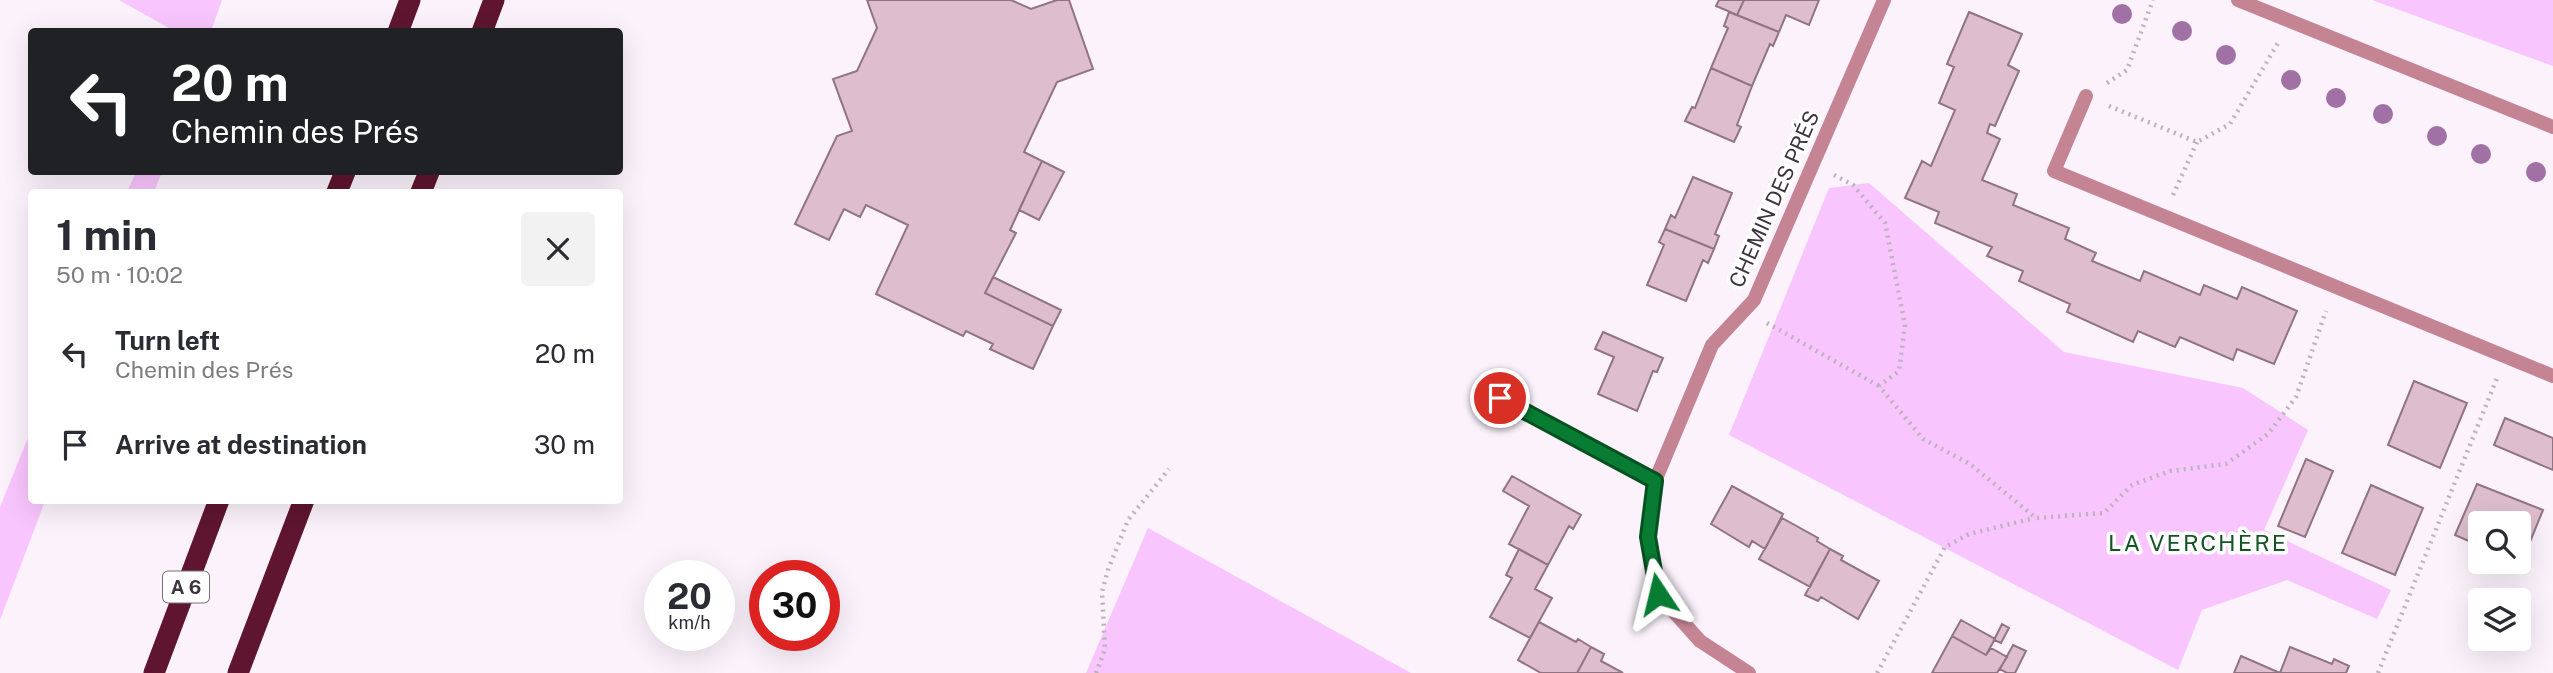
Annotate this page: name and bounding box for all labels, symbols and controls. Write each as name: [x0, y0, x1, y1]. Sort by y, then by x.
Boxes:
text: 20 m: [171, 54, 289, 112]
icon: left: [56, 56, 147, 147]
street label: CHEMIN DES PRÉS: [1724, 107, 1824, 291]
text: Chemin des Prés: [171, 113, 419, 150]
text: 1 min: [56, 210, 157, 259]
button: close: [521, 212, 595, 286]
text: 50 m · 10:02: [56, 261, 183, 288]
text: Turn left: [115, 325, 220, 356]
icon: left: [56, 335, 94, 373]
text: 20 m: [535, 338, 595, 369]
text: Chemin des Prés: [115, 356, 293, 383]
pin: [1470, 368, 1530, 428]
icon: arrive: [1481, 379, 1519, 417]
icon: arrive: [56, 426, 94, 464]
text: Arrive at destination: [115, 429, 367, 460]
text: 30 m: [534, 429, 595, 460]
map controls: [2468, 511, 2531, 651]
button: search: [2468, 511, 2531, 574]
district label: LA VERCHÈRE: [2108, 529, 2288, 556]
position arrow: [1621, 557, 1695, 631]
speed limit sign: 30: [749, 560, 840, 651]
road number: A 6: [163, 572, 209, 602]
text: 20: [667, 576, 712, 617]
button: layers: [2468, 588, 2531, 651]
text: km/h: [668, 612, 711, 633]

